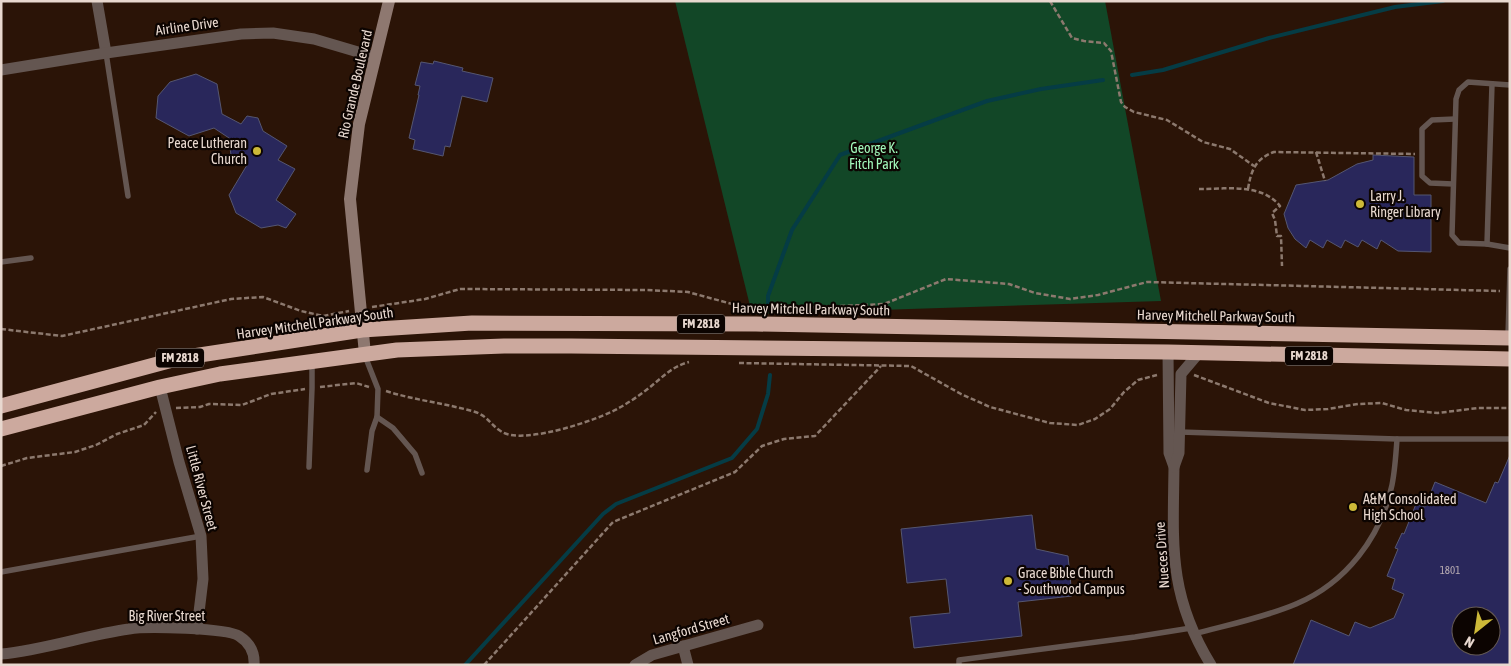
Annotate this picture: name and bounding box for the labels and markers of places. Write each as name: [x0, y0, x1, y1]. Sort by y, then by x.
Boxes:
place label: Peace Lutheran Church: [167, 135, 247, 167]
marker: Peace Lutheran Church: [251, 145, 263, 157]
place label: Larry J. Ringer Library: [1370, 188, 1441, 220]
marker: Larry J. Ringer Library: [1354, 198, 1366, 210]
place label: A&M Consolidated High School: [1363, 491, 1457, 523]
marker: A&M Consolidated High School: [1347, 501, 1359, 513]
place label: Grace Bible Church - Southwood Campus: [1018, 565, 1125, 597]
marker: Grace Bible Church - Southwood Campus: [1002, 575, 1014, 587]

